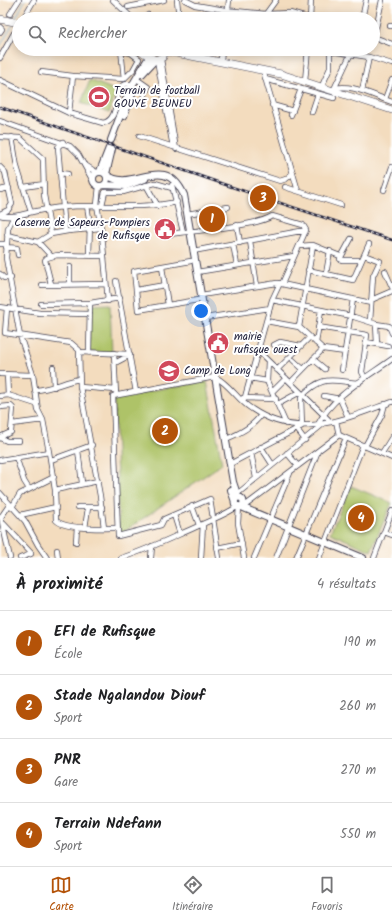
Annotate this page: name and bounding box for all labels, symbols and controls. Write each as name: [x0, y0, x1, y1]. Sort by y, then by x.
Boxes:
search box: [12, 12, 380, 56]
text: Rechercher: [58, 22, 126, 46]
icon: search: [26, 23, 48, 45]
place label: Terrain de football GOUYE BEUNEU: [114, 82, 200, 113]
sports icon: Terrain de football GOUYE BEUNEU: [86, 84, 112, 110]
pin: 3: [250, 183, 276, 213]
pin: 1: [199, 204, 225, 234]
place label: Caserne de Sapeurs-Pompiers de Rufisque: [14, 214, 150, 245]
public building icon: Caserne de Sapeurs-Pompiers de Rufisque: [152, 216, 178, 242]
your location: [191, 301, 211, 321]
place label: mairie rufisque ouest: [234, 328, 298, 359]
public building icon: mairie rufisque ouest: [205, 330, 231, 356]
school or university icon: Camp de Long: [156, 358, 182, 384]
place label: Camp de Long: [184, 362, 251, 380]
pin: 2: [152, 416, 178, 446]
pin: 4: [348, 503, 374, 533]
text: À proximité: [16, 571, 103, 598]
text: 4 résultats: [317, 574, 376, 595]
text: EFI de Rufisque: [54, 620, 155, 644]
text: 1: [27, 632, 31, 653]
text: 190 m: [344, 632, 376, 653]
text: École: [54, 644, 82, 665]
text: Stade Ngalandou Diouf: [54, 684, 205, 708]
text: 2: [25, 696, 33, 717]
text: 260 m: [339, 696, 376, 717]
text: Sport: [54, 708, 82, 729]
text: PNR: [54, 748, 81, 772]
text: 3: [25, 760, 33, 781]
text: 270 m: [340, 760, 376, 781]
text: Gare: [54, 772, 78, 793]
text: Terrain Ndefann: [54, 812, 162, 836]
text: 4: [25, 824, 33, 845]
text: 550 m: [340, 824, 376, 845]
text: Sport: [54, 836, 82, 857]
tab: Carte: [49, 874, 74, 916]
tab: Itinéraire: [172, 874, 213, 916]
tab: Favoris: [311, 874, 343, 916]

